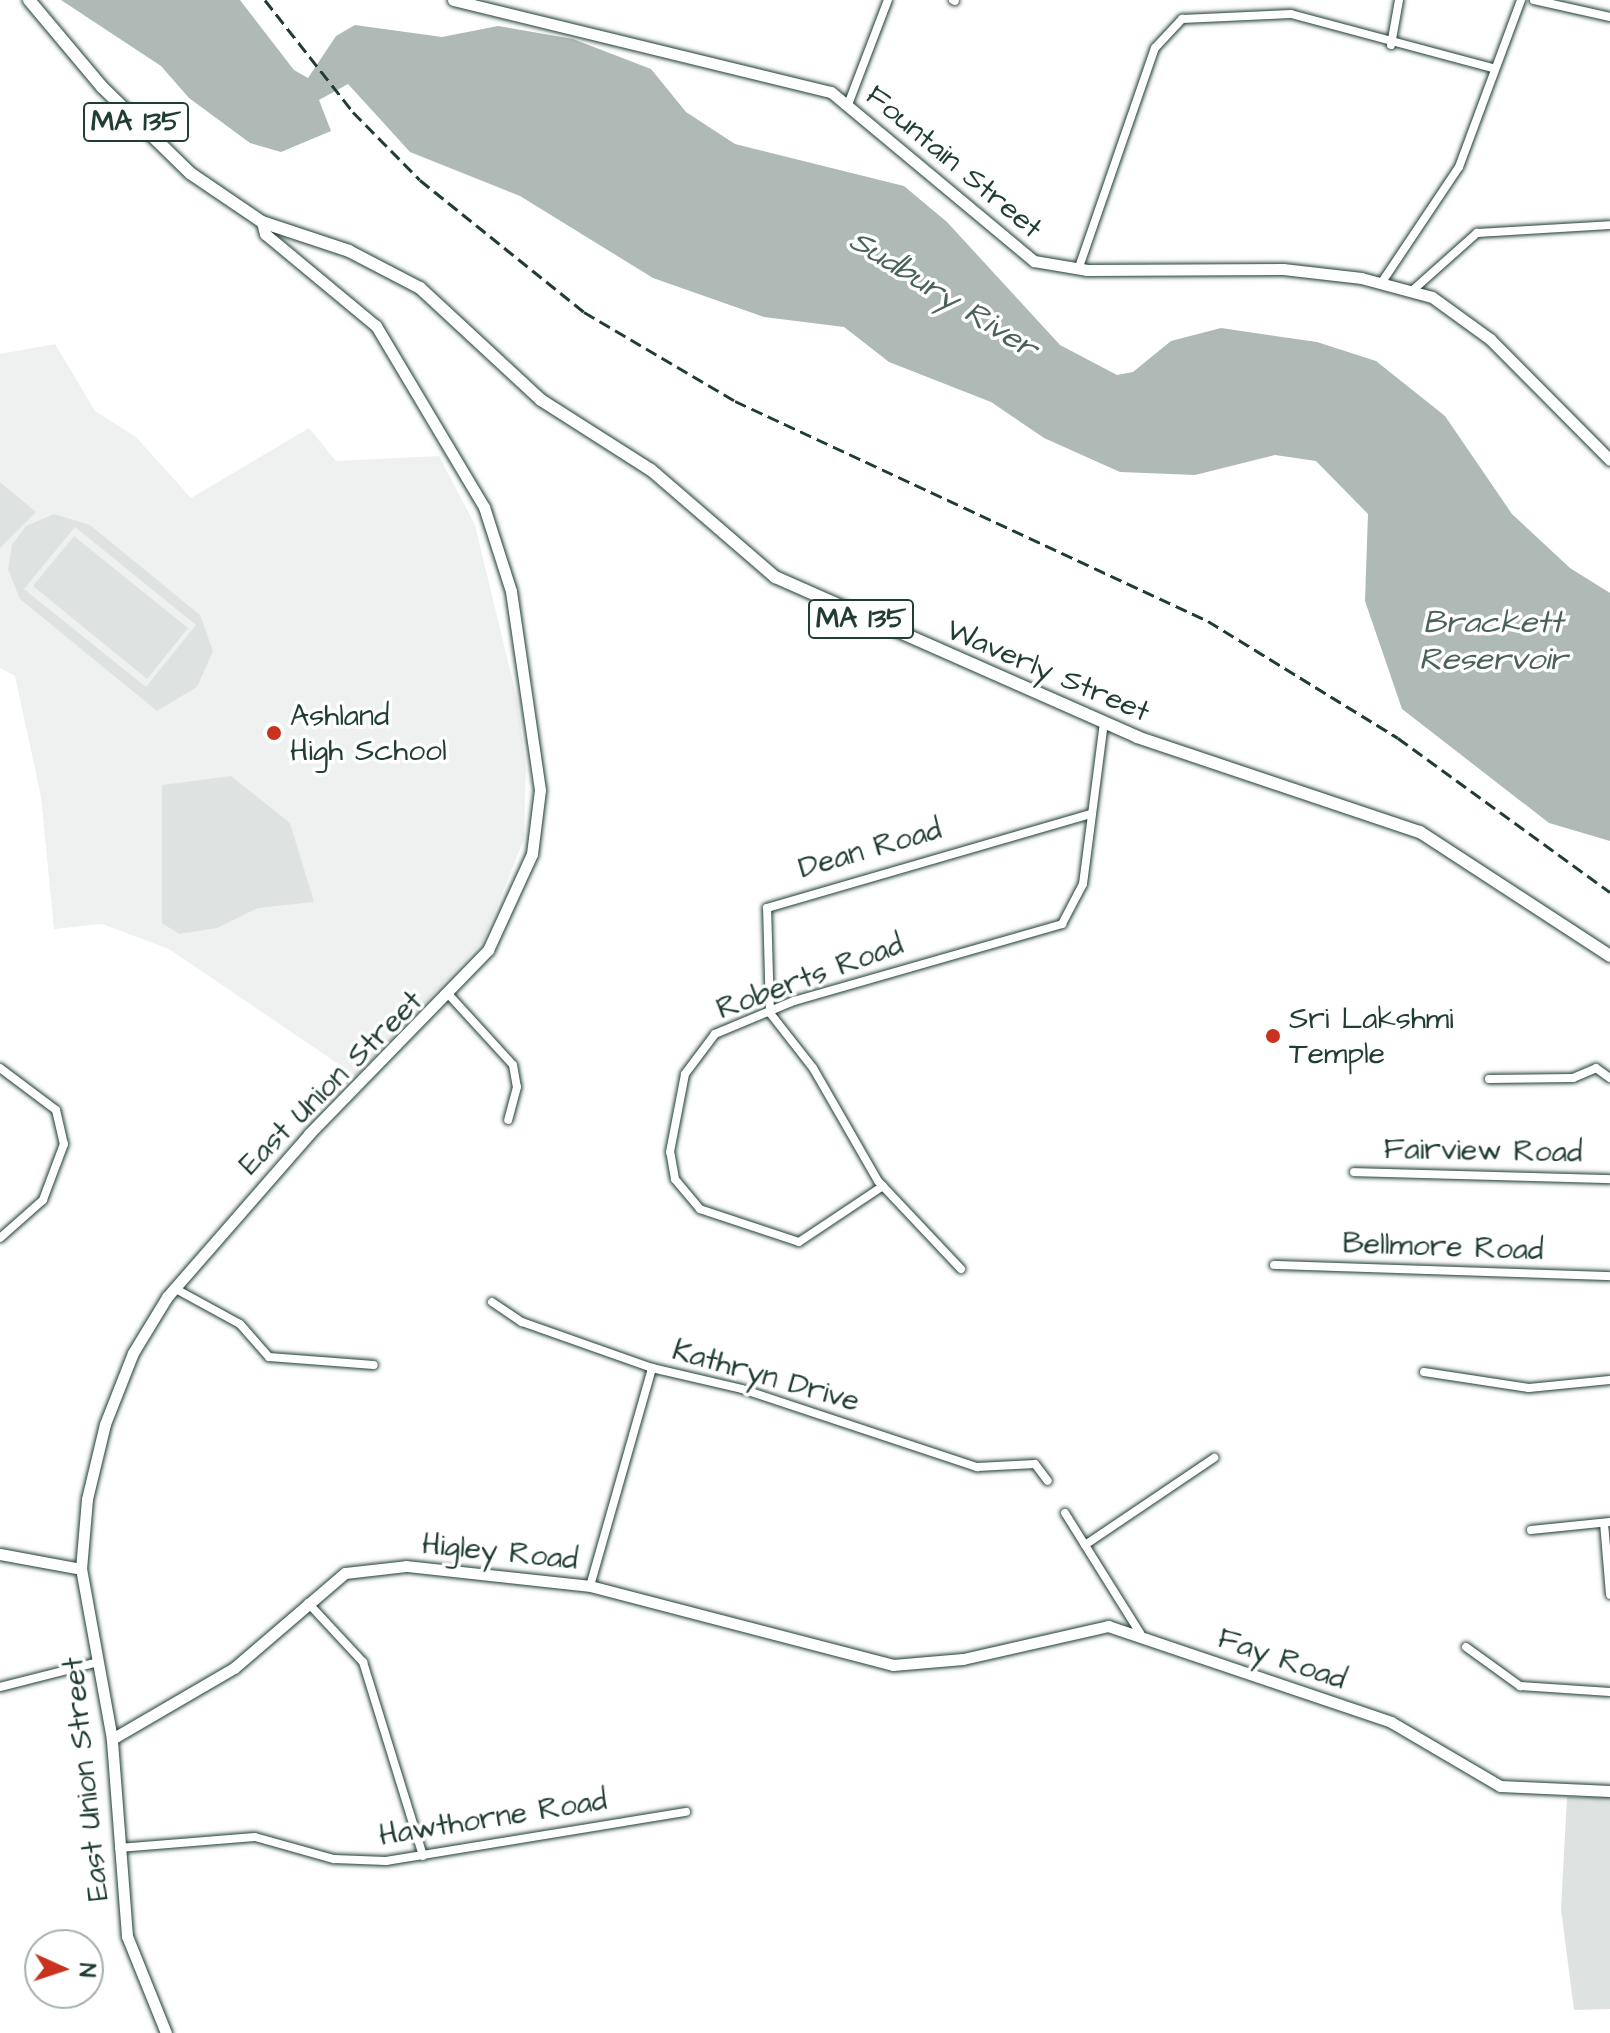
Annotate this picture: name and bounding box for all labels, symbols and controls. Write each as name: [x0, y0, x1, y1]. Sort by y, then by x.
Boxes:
street label: Fountain Street: [858, 78, 1050, 246]
road number: MA 135: [82, 98, 190, 146]
water label: Sudbury River: [842, 222, 1044, 368]
road number: MA 135: [807, 595, 915, 643]
water label: Brackett Reservoir: [1419, 605, 1567, 680]
street label: Waverly Street: [941, 612, 1155, 730]
place label: Ashland High School: [290, 698, 447, 768]
marker: Ashland High School: [265, 724, 283, 742]
street label: Dean Road: [794, 811, 946, 887]
street label: Roberts Road: [712, 927, 908, 1027]
street label: East Union Street: [232, 984, 430, 1182]
place label: Sri Lakshmi Temple: [1289, 1001, 1454, 1072]
marker: Sri Lakshmi Temple: [1264, 1027, 1282, 1045]
street label: Fairview Road: [1383, 1131, 1583, 1171]
street label: Bellmore Road: [1342, 1226, 1544, 1268]
street label: Kathryn Drive: [668, 1332, 864, 1420]
street label: Higley Road: [420, 1526, 580, 1578]
street label: Fay Road: [1213, 1620, 1351, 1698]
street label: East Union Street: [55, 1655, 117, 1903]
street label: Hawthorne Road: [376, 1782, 610, 1854]
north arrow: [24, 1929, 104, 2009]
text: N: [71, 1962, 102, 1978]

